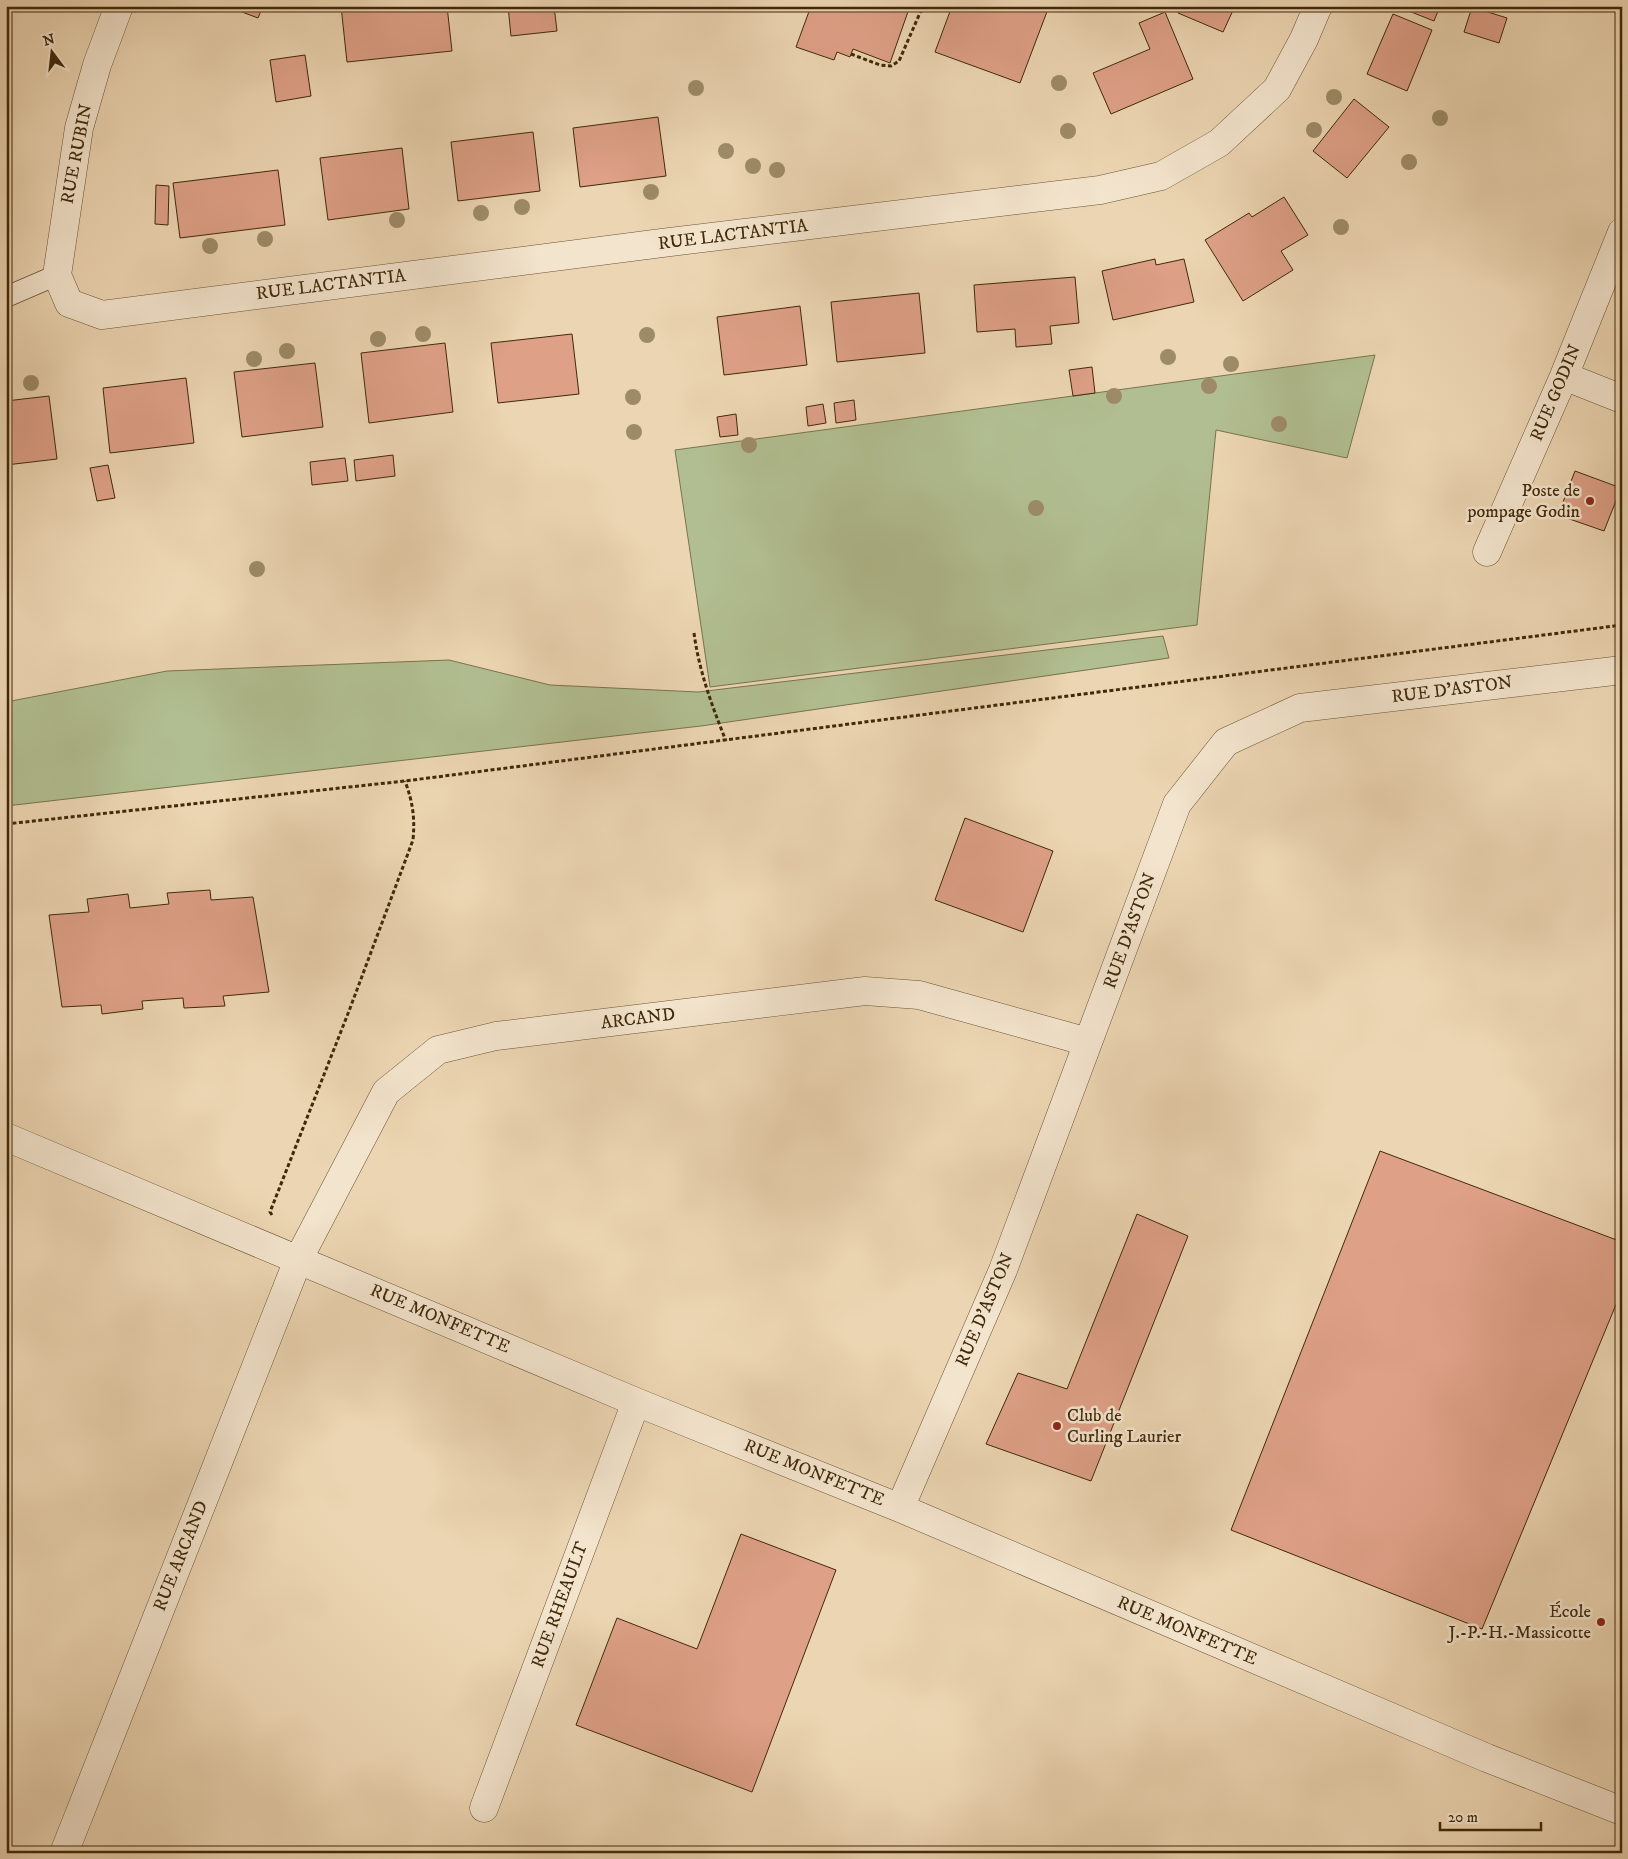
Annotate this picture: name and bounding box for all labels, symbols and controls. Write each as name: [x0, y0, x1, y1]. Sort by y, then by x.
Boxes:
north arrow: [28, 28, 78, 78]
text: N: [41, 30, 57, 51]
street label: RUE RUBIN: [57, 102, 98, 206]
street label: RUE LACTANTIA: [657, 215, 810, 255]
street label: RUE LACTANTIA: [255, 265, 408, 305]
street label: RUE GODIN: [1526, 341, 1586, 445]
place label: Poste de pompage Godin: [1467, 480, 1581, 523]
marker: Poste de pompage Godin: [1584, 495, 1596, 507]
street label: RUE D'ASTON: [1390, 672, 1514, 708]
street label: RUE D'ASTON: [1099, 870, 1161, 992]
street label: ARCAND: [599, 1004, 677, 1034]
street label: RUE D'ASTON: [951, 1250, 1019, 1370]
street label: RUE MONFETTE: [367, 1280, 514, 1359]
place label: Club de Curling Laurier: [1067, 1405, 1181, 1448]
marker: Club de Curling Laurier: [1051, 1420, 1063, 1432]
street label: RUE MONFETTE: [740, 1435, 888, 1511]
street label: RUE ARCAND: [149, 1498, 213, 1614]
street label: RUE RHEAULT: [527, 1539, 593, 1671]
street label: RUE MONFETTE: [1114, 1592, 1261, 1671]
place label: École J.-P.-H.-Massicotte: [1447, 1601, 1591, 1644]
marker: École J.-P.-H.-Massicotte: [1595, 1616, 1607, 1628]
scale bar: [1440, 1799, 1542, 1831]
text: 20 m: [1448, 1808, 1478, 1827]

